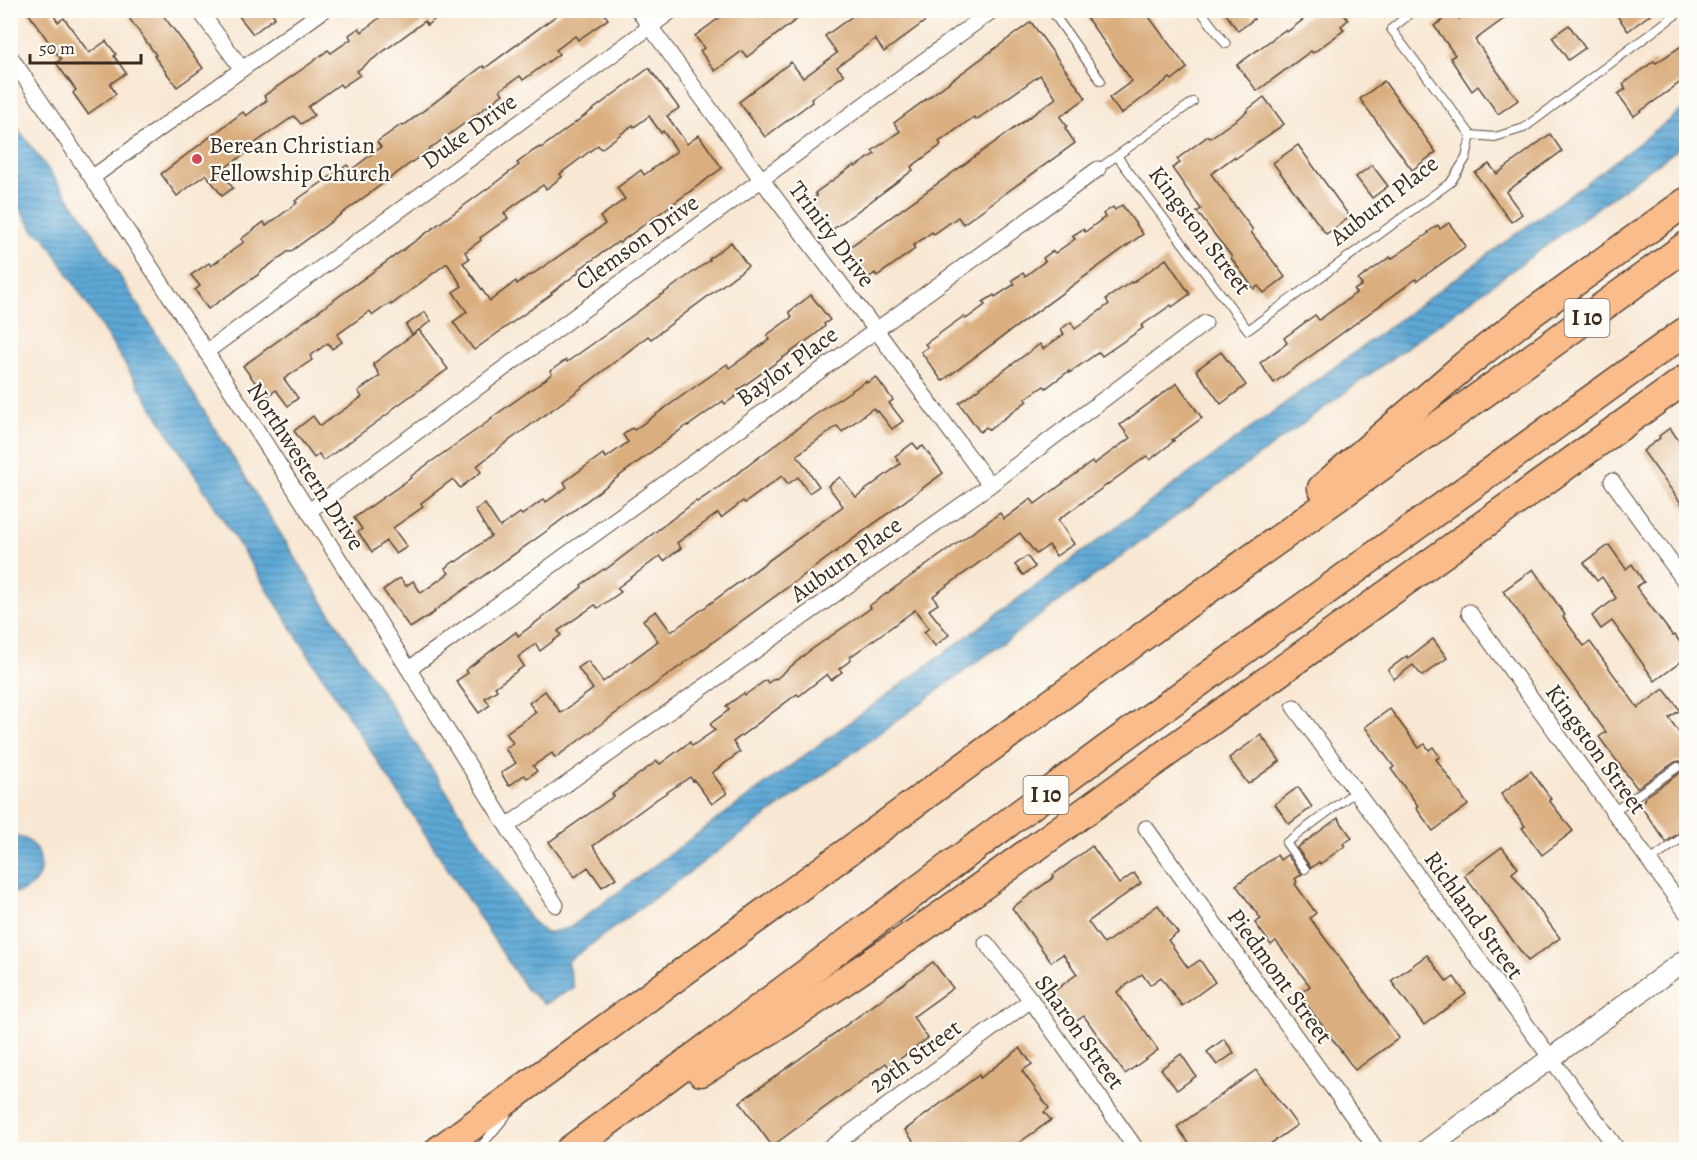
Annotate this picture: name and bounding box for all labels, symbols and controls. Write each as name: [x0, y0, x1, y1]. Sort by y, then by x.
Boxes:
scale bar: [30, 27, 141, 65]
text: 50 m: [39, 36, 75, 60]
street label: Duke Drive: [415, 86, 523, 176]
place label: Berean Christian Fellowship Church: [209, 129, 391, 189]
street label: Auburn Place: [1322, 147, 1445, 253]
marker: Berean Christian Fellowship Church: [190, 152, 204, 166]
street label: Kingston Street: [1141, 159, 1259, 301]
street label: Trinity Drive: [781, 174, 883, 294]
street label: Clemson Drive: [569, 186, 705, 298]
road number: I 10: [1564, 299, 1610, 337]
street label: Baylor Place: [730, 318, 844, 414]
street label: Northwestern Drive: [240, 376, 372, 556]
street label: Auburn Place: [783, 509, 908, 610]
street label: Kingston Street: [1538, 678, 1654, 821]
road number: I 10: [1024, 776, 1068, 814]
street label: Richland Street: [1417, 844, 1531, 986]
street label: Piedmont Street: [1220, 902, 1340, 1050]
street label: Sharon Street: [1028, 968, 1132, 1096]
street label: 29th Street: [862, 1012, 968, 1100]

